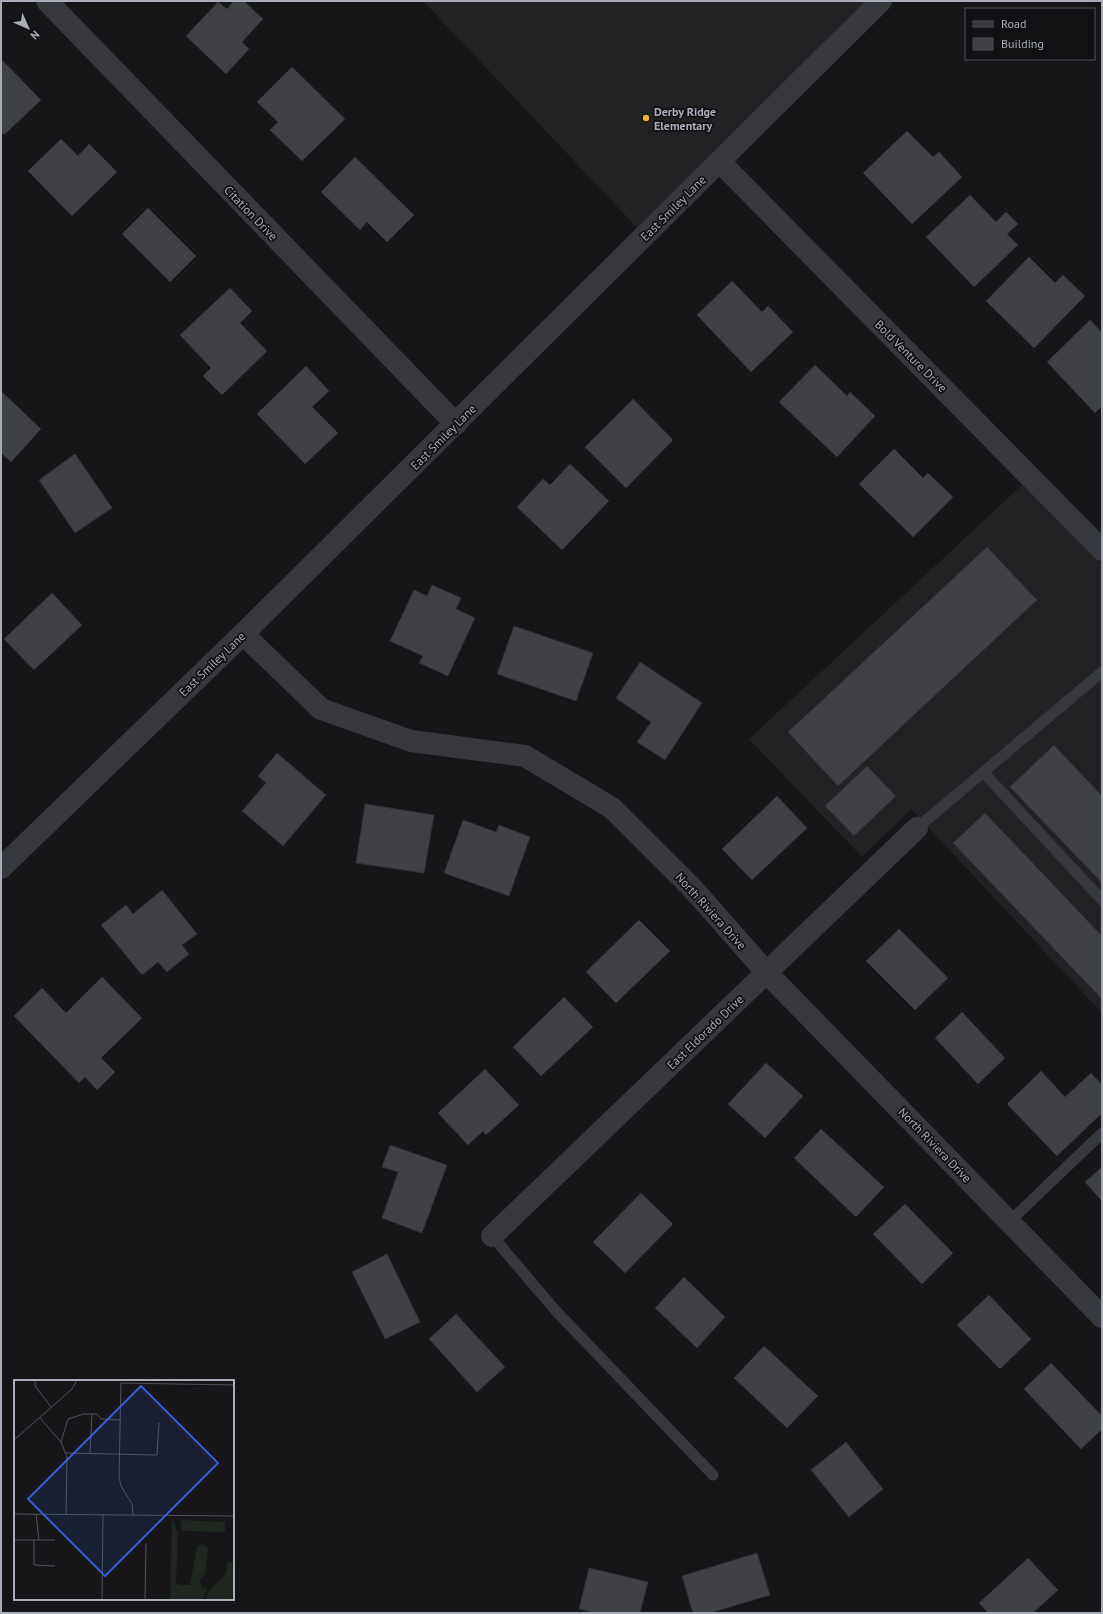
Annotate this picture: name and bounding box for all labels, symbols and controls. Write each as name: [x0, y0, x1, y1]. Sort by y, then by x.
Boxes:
north arrow: [8, 8, 48, 48]
legend: [965, 8, 1095, 60]
text: Road: [1001, 16, 1026, 31]
text: N: [28, 28, 43, 43]
text: Building: [1001, 36, 1044, 51]
place label: Derby Ridge Elementary: [654, 104, 716, 133]
marker: Derby Ridge Elementary: [641, 113, 651, 123]
street label: East Smiley Lane: [637, 172, 709, 244]
street label: Citation Drive: [221, 182, 281, 244]
street label: Bold Venture Drive: [872, 317, 950, 395]
street label: East Smiley Lane: [407, 401, 479, 473]
street label: East Smiley Lane: [176, 629, 248, 699]
street label: North Riviera Drive: [673, 869, 749, 953]
street label: East Eldorado Drive: [664, 992, 746, 1072]
street label: North Riviera Drive: [895, 1104, 975, 1186]
inset map: [14, 1380, 234, 1600]

